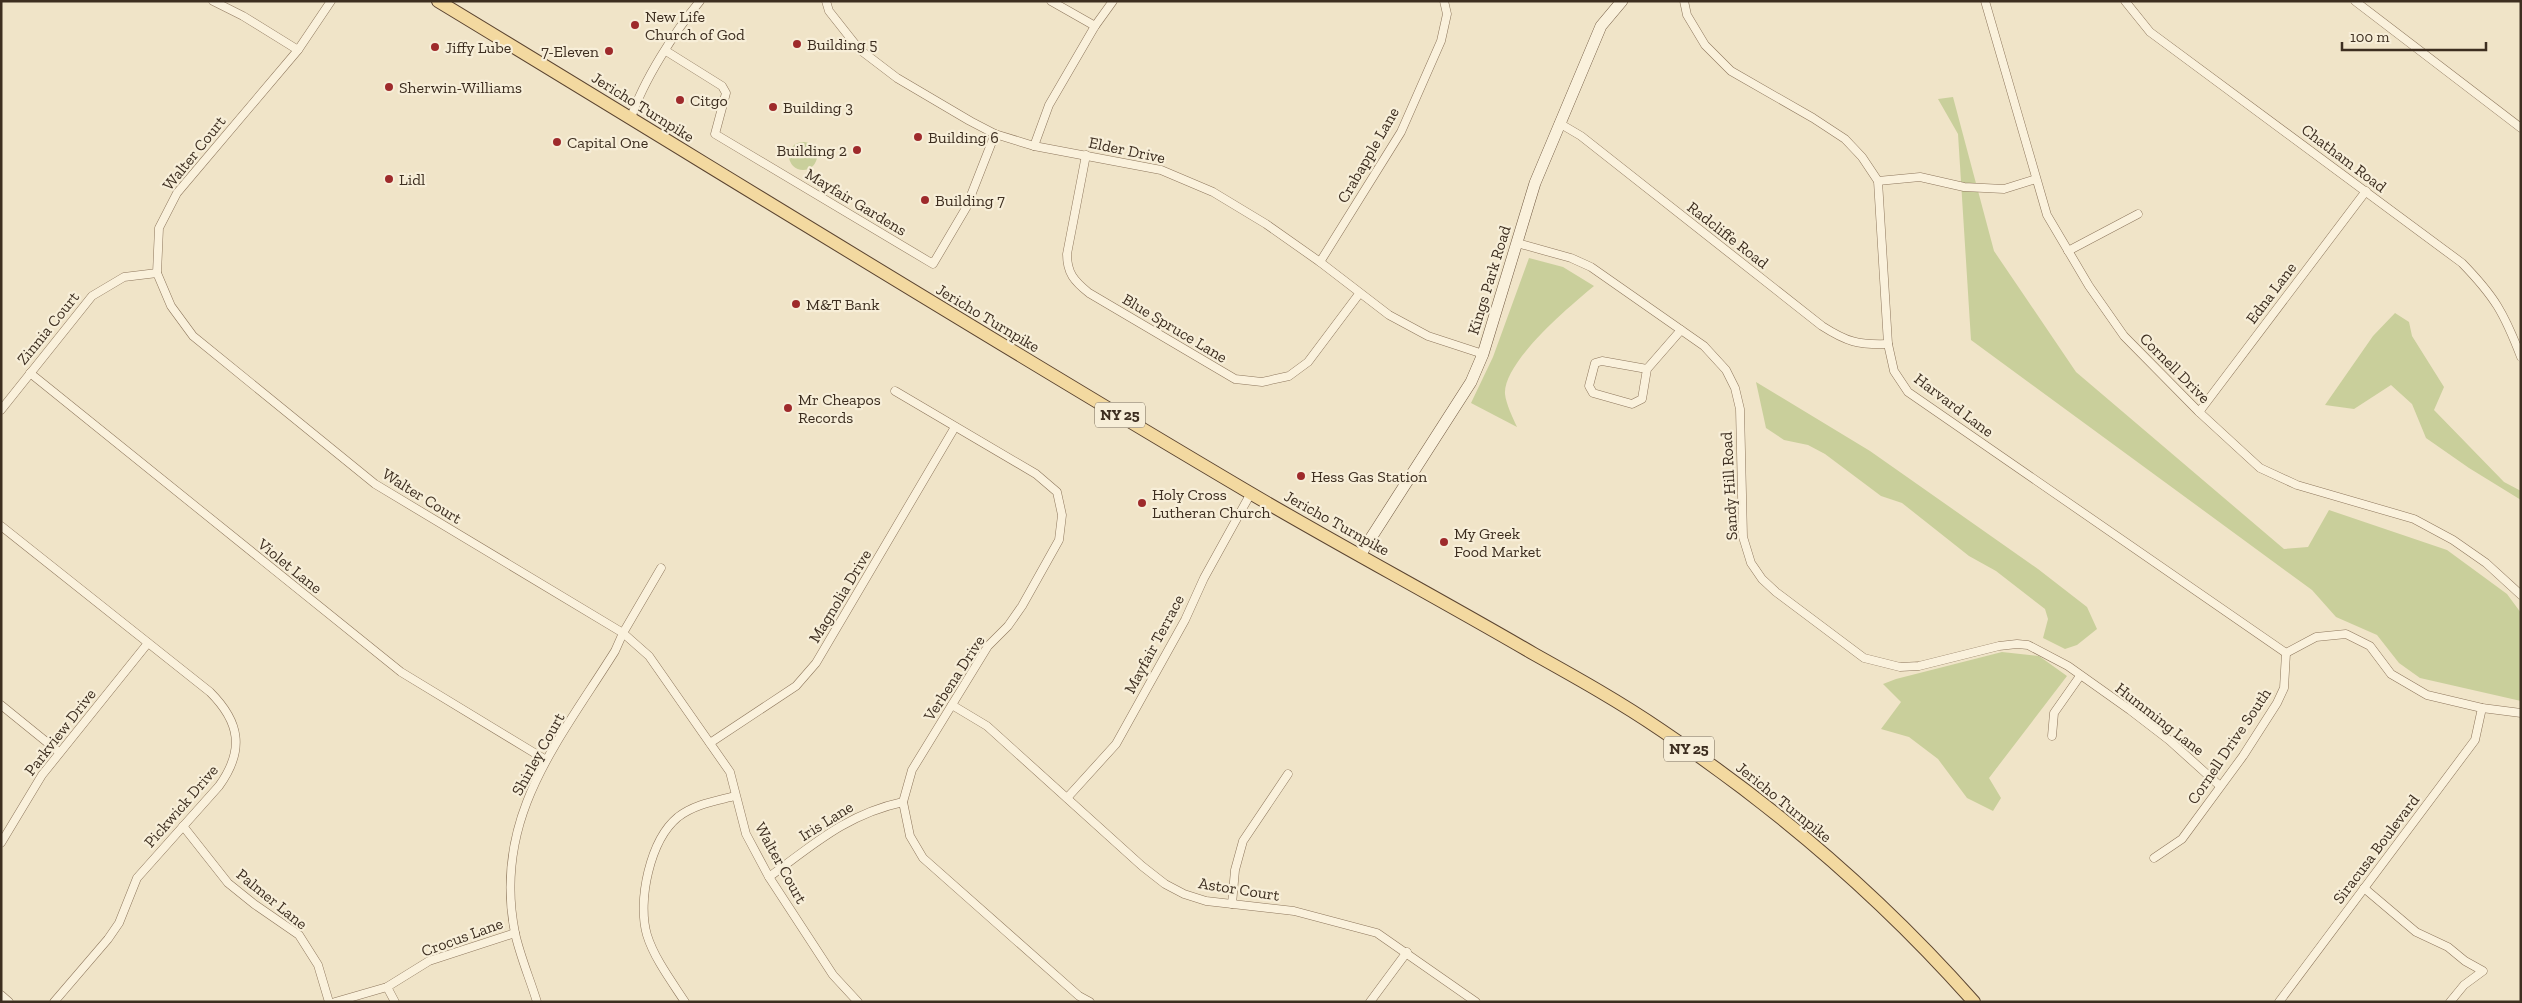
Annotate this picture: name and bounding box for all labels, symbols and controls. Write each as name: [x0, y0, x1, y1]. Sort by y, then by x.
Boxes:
place label: New Life Church of God: [645, 7, 745, 44]
marker: New Life Church of God: [629, 19, 641, 31]
scale bar: [2342, 20, 2486, 52]
text: 100 m: [2350, 28, 2389, 46]
place label: Building 5: [807, 35, 877, 54]
place label: Jiffy Lube: [445, 38, 511, 57]
marker: Building 5: [791, 38, 803, 50]
marker: Jiffy Lube: [429, 41, 441, 53]
place label: 7-Eleven: [541, 42, 600, 61]
marker: 7-Eleven: [603, 45, 615, 57]
street label: Jericho Turnpike: [588, 68, 698, 146]
place label: Sherwin-Williams: [399, 78, 522, 97]
marker: Sherwin-Williams: [383, 81, 395, 93]
place label: Citgo: [690, 91, 728, 110]
marker: Citgo: [674, 94, 686, 106]
place label: Building 3: [783, 98, 853, 117]
marker: Building 3: [767, 101, 779, 113]
street label: Crabapple Lane: [1333, 104, 1403, 206]
street label: Walter Court: [158, 112, 230, 194]
street label: Chatham Road: [2298, 120, 2390, 196]
place label: Building 6: [928, 128, 999, 147]
marker: Building 6: [912, 131, 924, 143]
place label: Capital One: [567, 133, 648, 152]
street label: Elder Drive: [1087, 133, 1167, 167]
marker: Capital One: [551, 136, 563, 148]
place label: Building 2: [777, 141, 847, 160]
marker: Building 2: [851, 144, 863, 156]
street label: Mayfair Gardens: [802, 164, 910, 240]
place label: Lidl: [399, 170, 425, 189]
marker: Lidl: [383, 173, 395, 185]
place label: Building 7: [935, 191, 1005, 210]
marker: Building 7: [919, 194, 931, 206]
street label: Radcliffe Road: [1684, 197, 1773, 273]
street label: Kings Park Road: [1463, 223, 1515, 337]
street label: Edna Lane: [2242, 259, 2300, 327]
street label: Jericho Turnpike: [933, 280, 1043, 356]
street label: Zinnia Court: [13, 288, 83, 368]
street label: Blue Spruce Lane: [1119, 289, 1231, 367]
place label: M&T Bank: [806, 295, 880, 314]
marker: M&T Bank: [790, 298, 802, 310]
street label: Cornell Drive: [2136, 329, 2214, 407]
street label: Harvard Lane: [1911, 369, 1997, 441]
place label: Mr Cheapos Records: [798, 390, 881, 427]
marker: Mr Cheapos Records: [782, 402, 794, 414]
road number: NY 25: [1095, 402, 1145, 428]
street label: Sandy Hill Road: [1717, 431, 1741, 541]
street label: Walter Court: [379, 464, 465, 528]
place label: Hess Gas Station: [1311, 467, 1428, 486]
marker: Hess Gas Station: [1295, 470, 1307, 482]
place label: Holy Cross Lutheran Church: [1152, 485, 1271, 522]
street label: Jericho Turnpike: [1281, 486, 1393, 560]
marker: Holy Cross Lutheran Church: [1136, 497, 1148, 509]
place label: My Greek Food Market: [1454, 524, 1541, 561]
street label: Violet Lane: [253, 534, 326, 598]
marker: My Greek Food Market: [1438, 536, 1450, 548]
street label: Magnolia Drive: [805, 546, 875, 646]
street label: Mayfair Terrace: [1120, 591, 1188, 697]
street label: Verbena Drive: [919, 632, 989, 725]
street label: Humming Lane: [2112, 678, 2208, 760]
street label: Cornell Drive South: [2183, 684, 2275, 808]
street label: Parkview Drive: [20, 685, 100, 779]
street label: Shirley Court: [507, 709, 569, 799]
road number: NY 25: [1664, 736, 1714, 762]
street label: Jericho Turnpike: [1732, 758, 1836, 846]
street label: Pickwick Drive: [140, 761, 222, 851]
street label: Siracusa Boulevard: [2329, 790, 2423, 907]
street label: Iris Lane: [795, 797, 857, 845]
street label: Walter Court: [751, 819, 811, 907]
street label: Palmer Lane: [233, 865, 311, 933]
street label: Astor Court: [1197, 873, 1281, 905]
street label: Crocus Lane: [419, 913, 505, 961]

